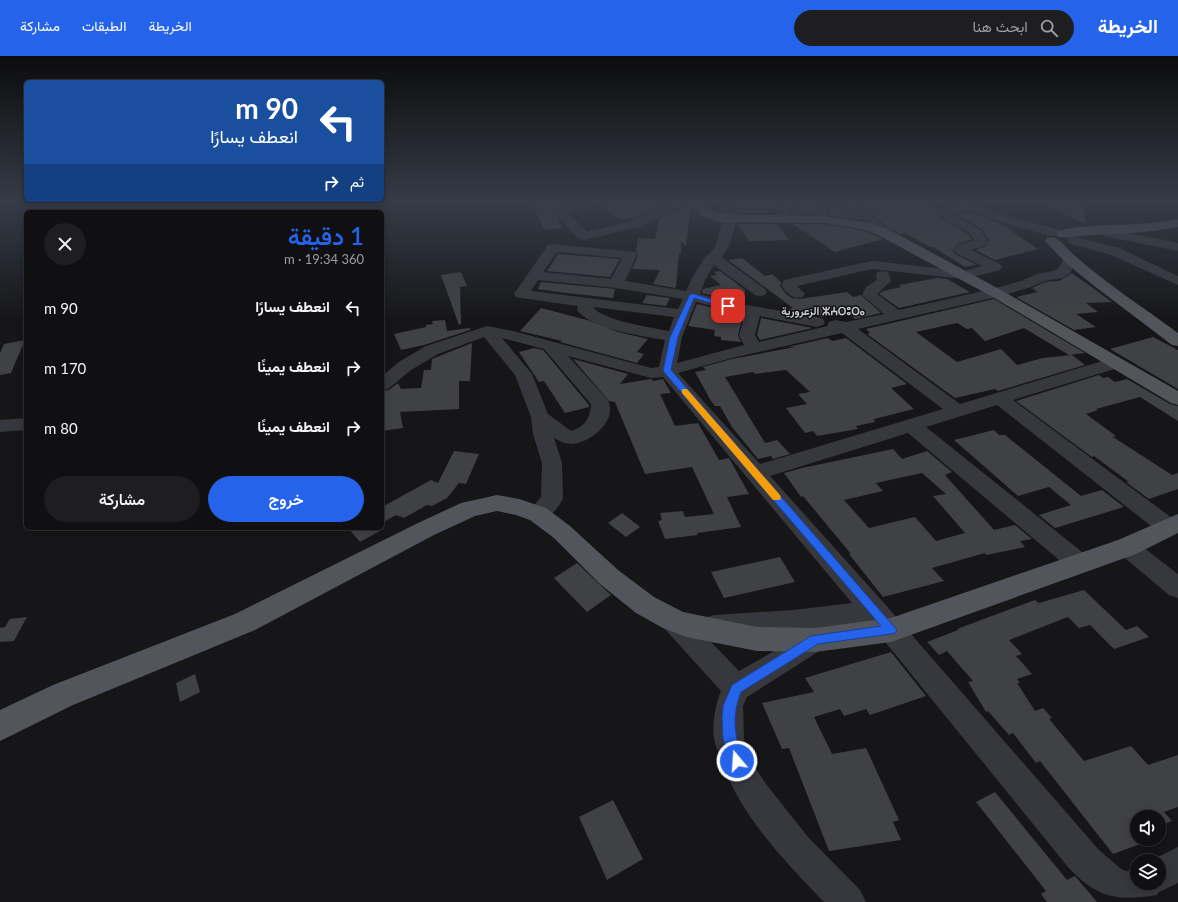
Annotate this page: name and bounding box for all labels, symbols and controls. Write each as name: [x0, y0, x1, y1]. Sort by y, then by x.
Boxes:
search box: [794, 10, 1074, 46]
text: الخريطة: [1098, 14, 1158, 37]
text: مشاركة: [20, 17, 60, 34]
text: الطبقات: [82, 17, 126, 34]
text: الخريطة: [148, 17, 192, 34]
text: ابحث هنا: [973, 17, 1028, 35]
icon: search: [1038, 17, 1060, 39]
text: 90 m: [235, 91, 298, 125]
icon: left: [312, 96, 364, 148]
text: انعطف يسارًا: [210, 125, 298, 147]
icon: right: [320, 172, 342, 194]
text: ثم: [350, 172, 364, 190]
text: 1 دقيقة: [288, 221, 364, 250]
button: close: [44, 223, 86, 265]
text: 360 m · 19:34: [284, 251, 364, 267]
pin: [711, 289, 745, 323]
icon: arrive: [717, 295, 739, 317]
text: انعطف يسارًا: [255, 297, 330, 315]
icon: left: [342, 297, 364, 319]
text: 90 m: [44, 299, 78, 317]
district label: الزعرورية ⵣⵄⵔⵓⵔⴰ: [781, 304, 865, 318]
text: انعطف يمينًا: [257, 357, 330, 375]
icon: right: [342, 357, 364, 379]
text: 170 m: [44, 359, 86, 377]
text: انعطف يمينًا: [257, 417, 330, 435]
icon: right: [342, 417, 364, 439]
text: 80 m: [44, 419, 78, 437]
button: مشاركة: [44, 476, 200, 522]
button: خروج: [208, 476, 364, 522]
position arrow: [716, 740, 758, 782]
map controls: [1130, 810, 1166, 890]
button: sound: [1130, 810, 1166, 846]
button: layers: [1130, 854, 1166, 890]

